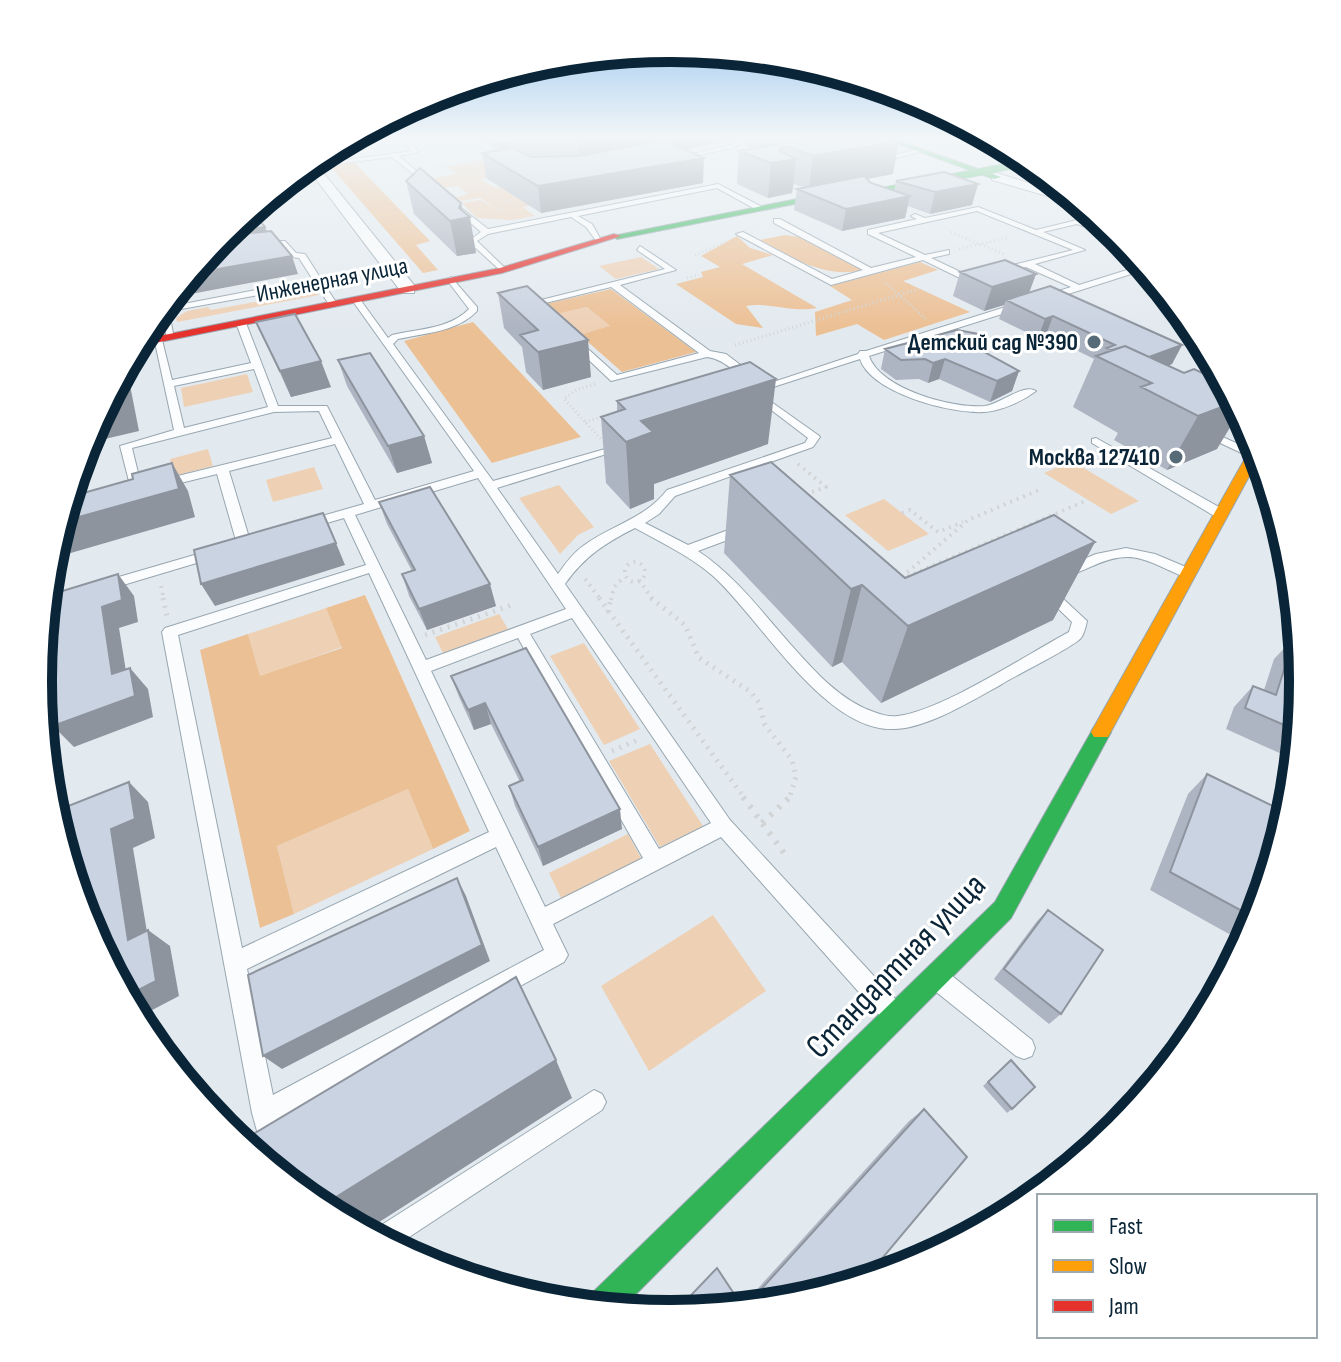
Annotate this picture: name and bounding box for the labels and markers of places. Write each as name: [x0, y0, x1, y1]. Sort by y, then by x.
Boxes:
place label: Детский сад №390: [908, 328, 1078, 357]
marker: Детский сад №390: [1085, 333, 1103, 351]
place label: Москва 127410: [1029, 443, 1160, 472]
marker: Москва 127410: [1167, 448, 1185, 466]

